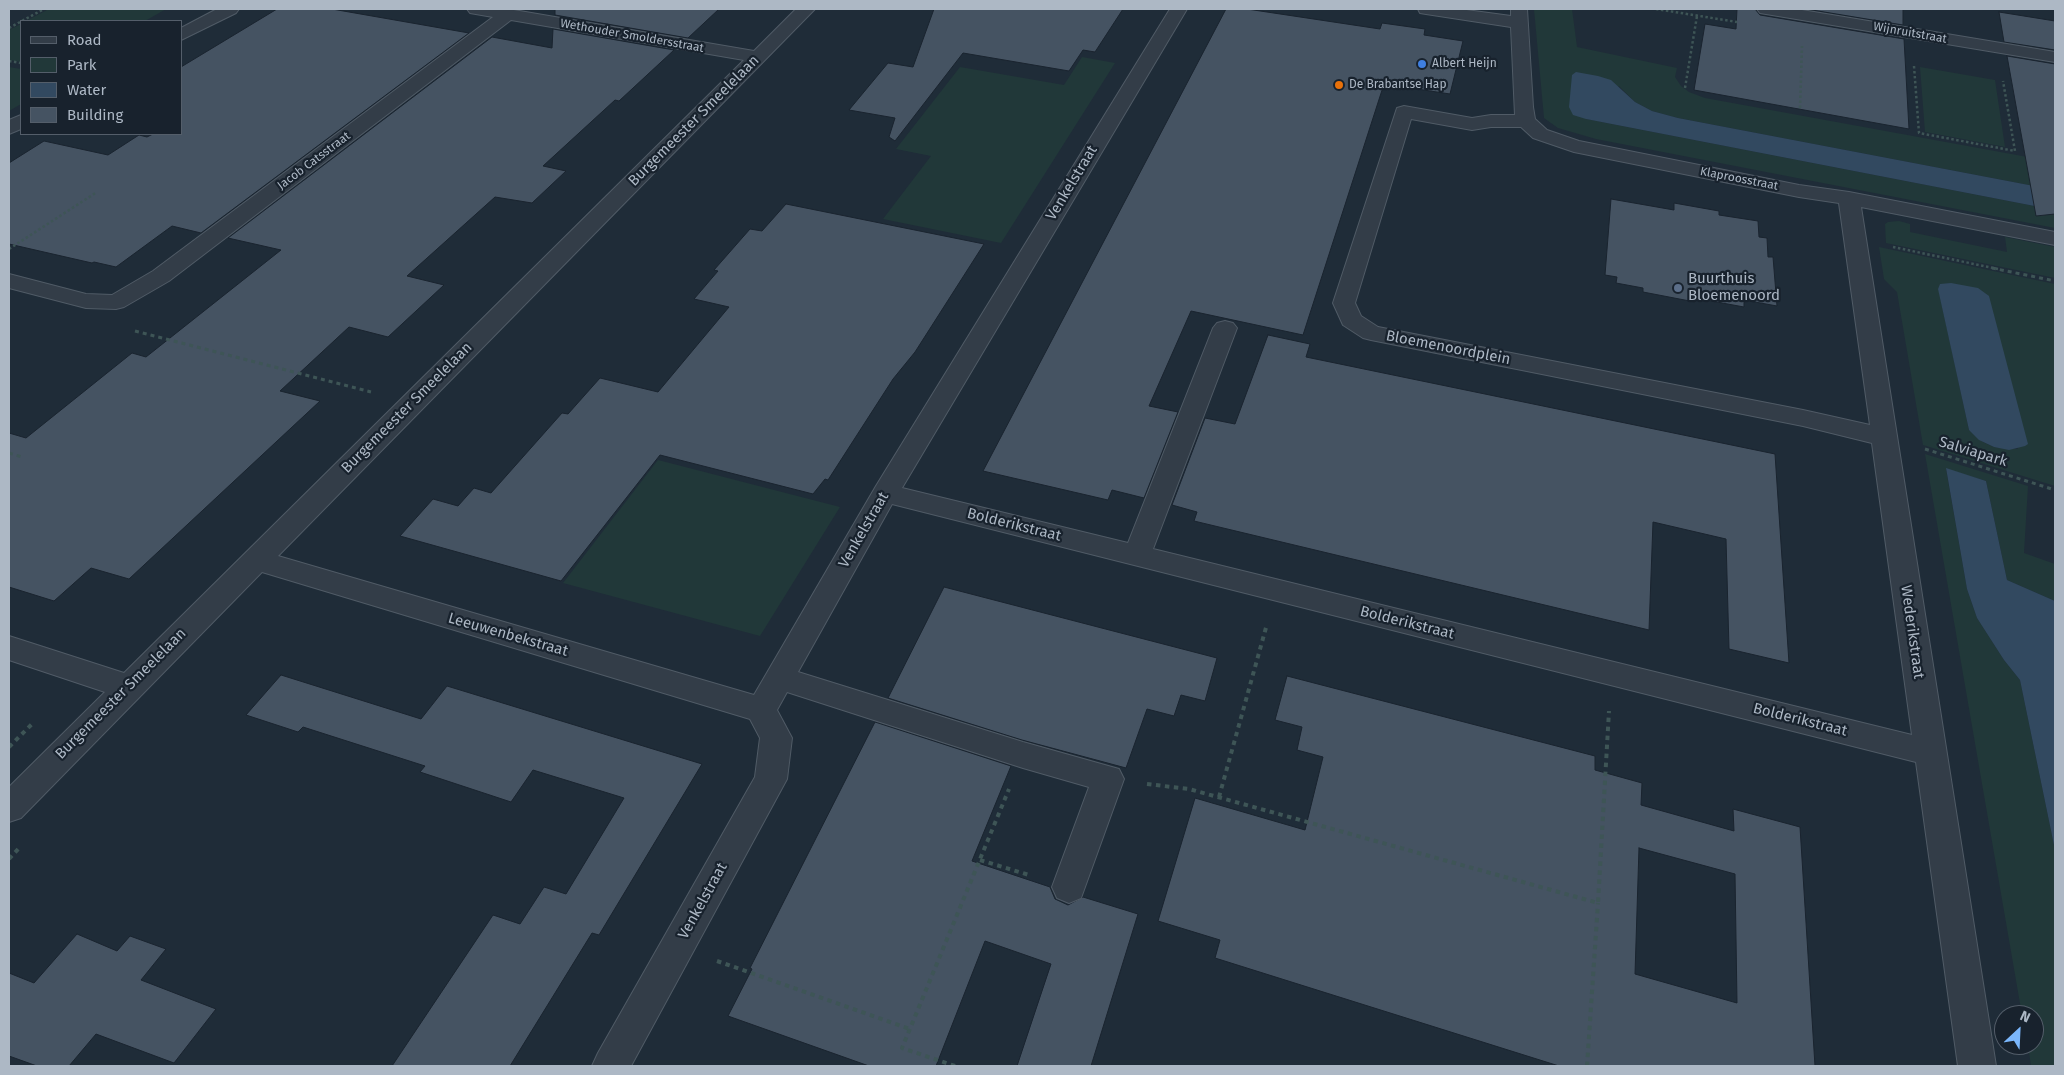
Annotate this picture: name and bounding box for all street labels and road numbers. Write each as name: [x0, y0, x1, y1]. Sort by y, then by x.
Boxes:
street label: Wethouder Smoldersstraat: [559, 16, 705, 56]
street label: Wijnruitstraat: [1872, 19, 1948, 47]
street label: Burgemeester Smeelelaan: [625, 52, 763, 190]
street label: Jacob Catsstraat: [275, 129, 353, 193]
street label: Venkelstraat: [1043, 142, 1101, 224]
street label: Klaproosstraat: [1699, 164, 1779, 194]
street label: Bloemenoordplein: [1384, 327, 1512, 369]
street label: Burgemeester Smeelelaan: [338, 339, 476, 477]
street label: Salviapark: [1937, 433, 2009, 471]
street label: Venkelstraat: [835, 489, 893, 571]
street label: Bolderikstraat: [965, 505, 1063, 545]
street label: Wederikstraat: [1897, 584, 1927, 680]
street label: Bolderikstraat: [1358, 603, 1456, 643]
street label: Leeuwenbekstraat: [446, 609, 570, 661]
street label: Burgemeester Smeelelaan: [52, 625, 190, 763]
street label: Bolderikstraat: [1751, 700, 1849, 740]
street label: Venkelstraat: [675, 860, 731, 942]

